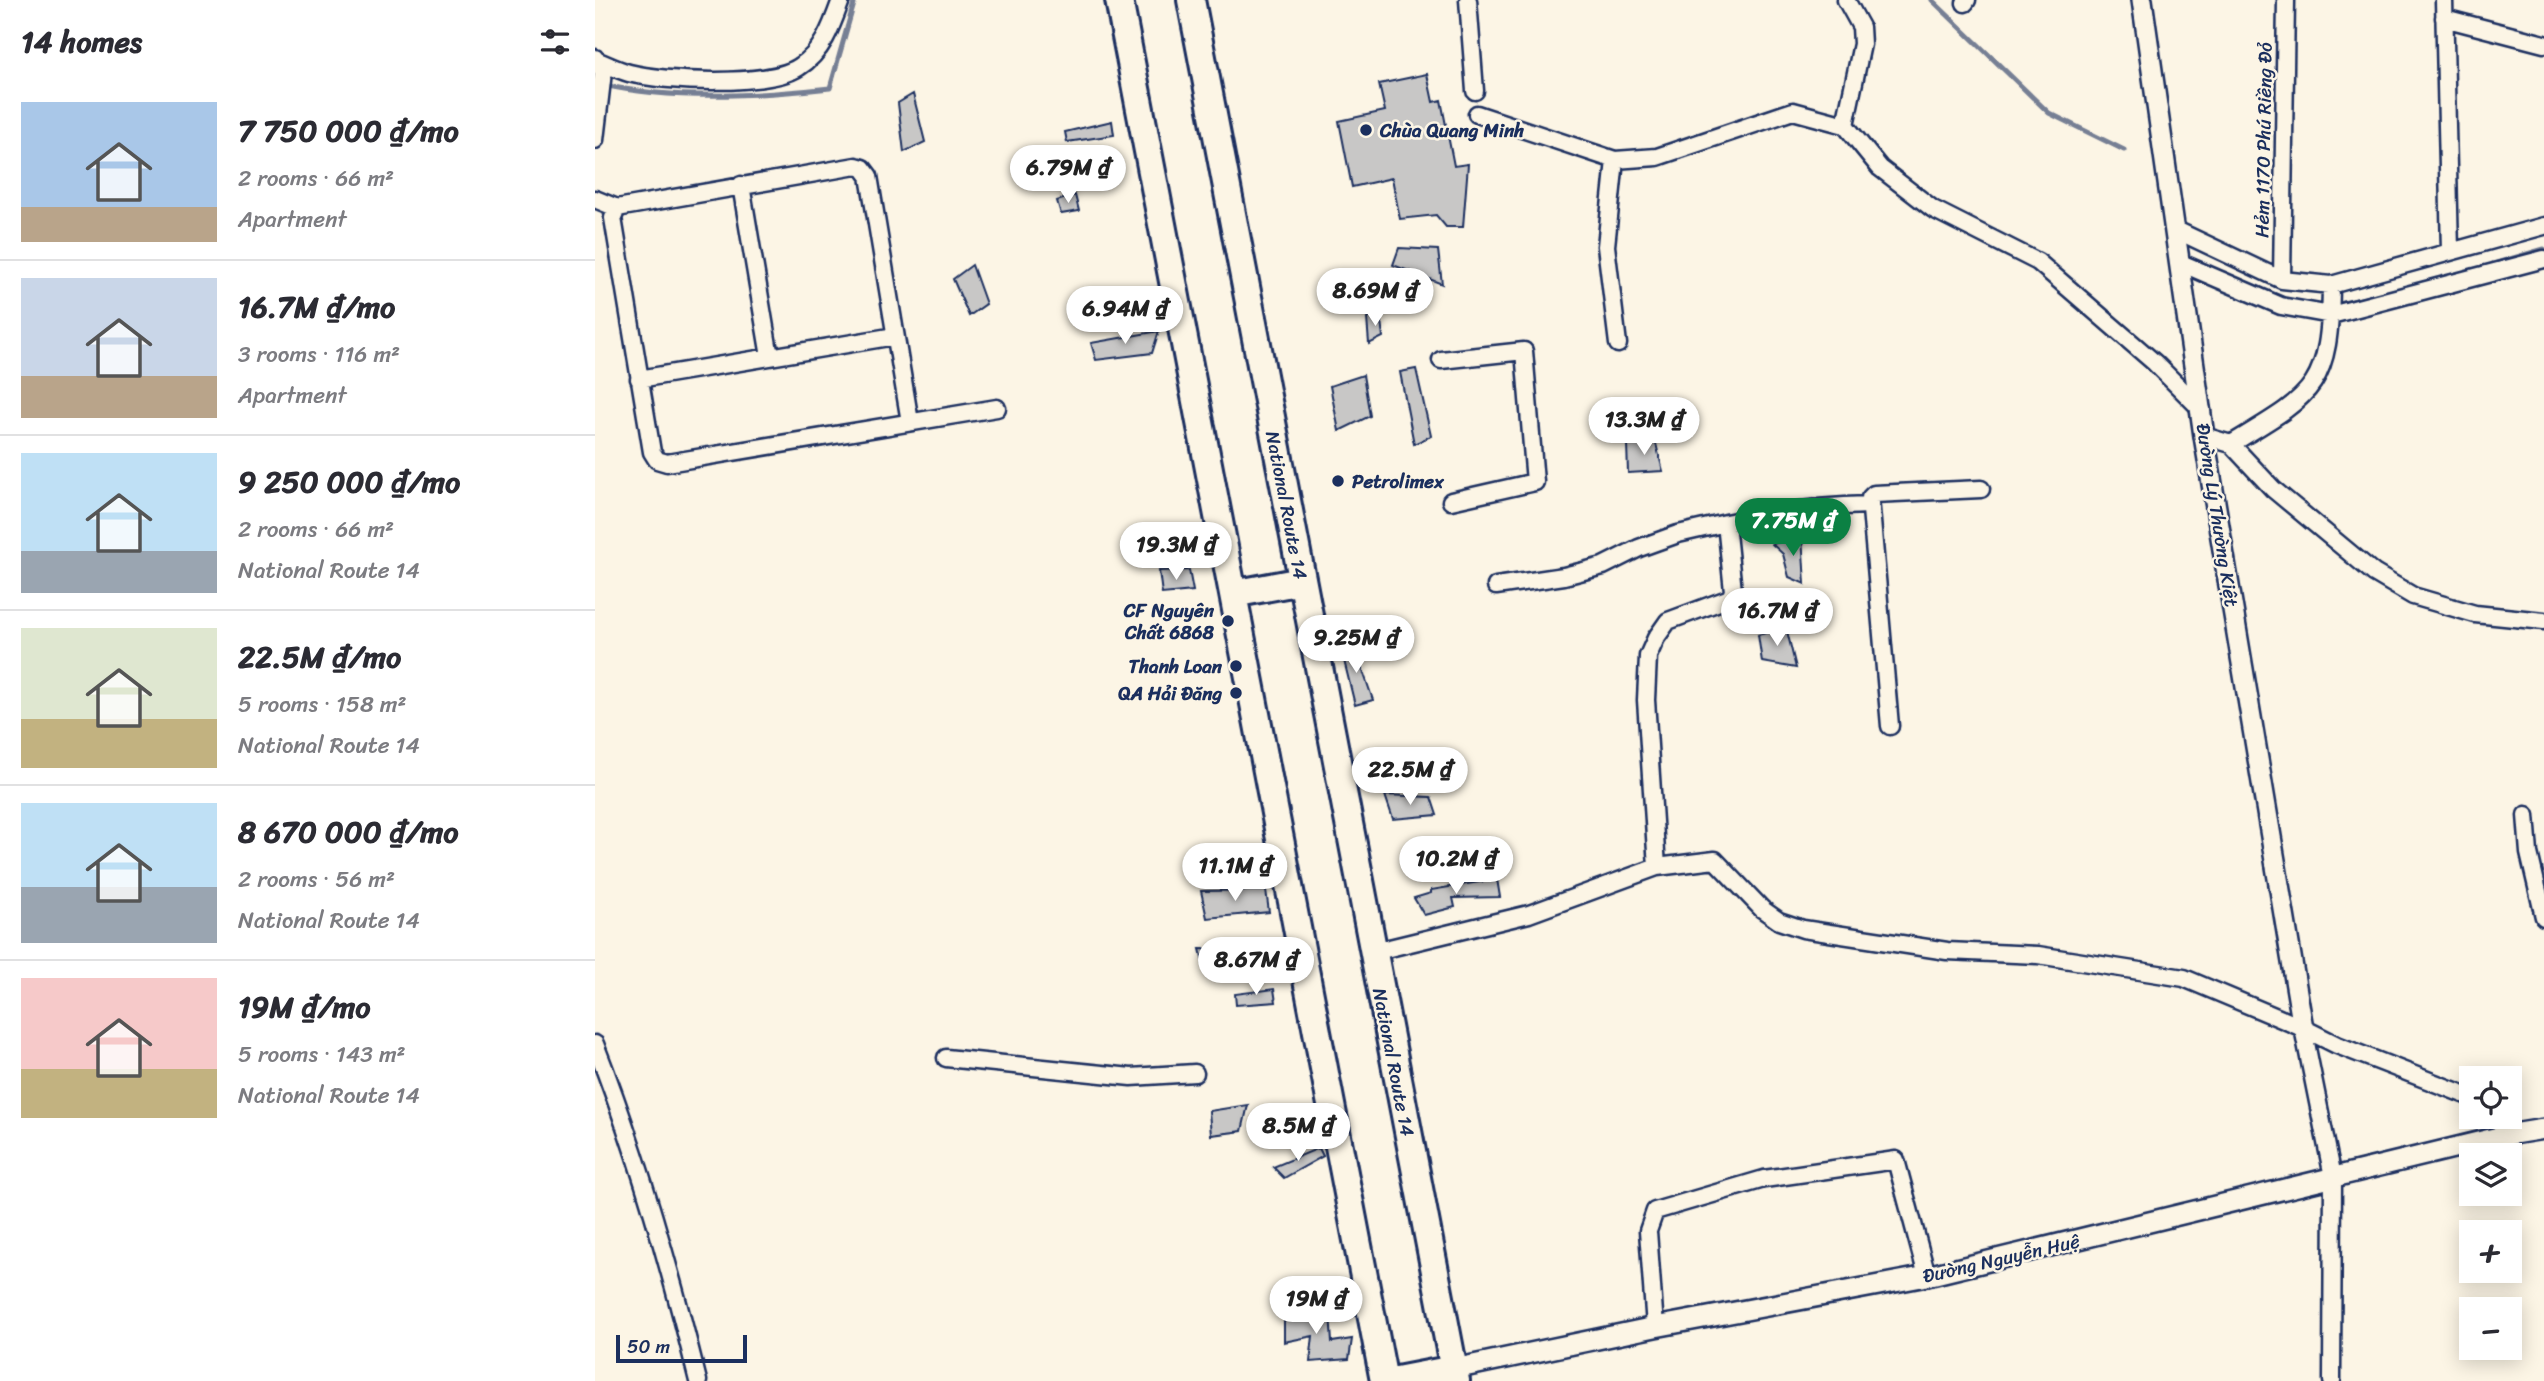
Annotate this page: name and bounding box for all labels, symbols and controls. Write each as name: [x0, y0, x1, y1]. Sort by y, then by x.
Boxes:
text: 14 homes: [21, 15, 142, 69]
icon: filters: [536, 23, 574, 61]
street label: Hẻm 1170 Phú Riềng Đỏ: [2245, 41, 2282, 238]
text: 7 750 000 ₫/mo: [238, 104, 459, 158]
place label: Chùa Quang Minh: [1379, 114, 1524, 147]
marker: Chùa Quang Minh: [1358, 122, 1374, 138]
icon: home: [77, 130, 161, 214]
pin: 6.79M ₫: [1003, 146, 1133, 205]
text: 6.79M ₫: [1026, 147, 1110, 188]
text: 2 rooms · 66 m²: [238, 158, 394, 199]
text: Apartment: [238, 199, 347, 240]
pin: 8.69M ₫: [1310, 268, 1440, 328]
text: 8.69M ₫: [1333, 270, 1417, 311]
text: 16.7M ₫/mo: [238, 280, 395, 334]
pin: 6.94M ₫: [1060, 286, 1190, 346]
text: 6.94M ₫: [1082, 288, 1168, 329]
icon: home: [77, 306, 161, 390]
text: 3 rooms · 116 m²: [238, 334, 400, 375]
text: Apartment: [238, 375, 347, 416]
pin: 13.3M ₫: [1579, 398, 1709, 457]
text: 13.3M ₫: [1605, 399, 1683, 440]
street label: Đường Lý Thường Kiệt: [2187, 421, 2248, 609]
street label: National Route 14: [1256, 428, 1317, 582]
text: 9 250 000 ₫/mo: [238, 455, 460, 509]
place label: Petrolimex: [1352, 465, 1445, 498]
marker: Petrolimex: [1330, 473, 1346, 489]
icon: home: [77, 481, 161, 565]
pin: 7.75M ₫: [1728, 498, 1858, 558]
text: 7.75M ₫: [1751, 500, 1835, 541]
text: 2 rooms · 66 m²: [238, 509, 394, 550]
pin: 19.3M ₫: [1111, 522, 1241, 582]
text: 19.3M ₫: [1136, 524, 1216, 565]
text: National Route 14: [238, 550, 420, 591]
pin: 16.7M ₫: [1712, 588, 1842, 648]
text: 16.7M ₫: [1737, 590, 1817, 631]
place label: CF Nguyên Chất 6868: [1123, 594, 1215, 649]
marker: CF Nguyên Chất 6868: [1220, 613, 1236, 629]
pin: 9.25M ₫: [1291, 616, 1421, 675]
text: 9.25M ₫: [1313, 617, 1399, 658]
text: 22.5M ₫/mo: [238, 630, 401, 684]
place label: Thanh Loan: [1129, 650, 1223, 683]
icon: home: [77, 656, 161, 740]
marker: Thanh Loan: [1228, 658, 1244, 674]
place label: QA Hải Đăng: [1118, 677, 1222, 710]
text: 5 rooms · 158 m²: [238, 684, 407, 725]
marker: QA Hải Đăng: [1228, 685, 1244, 701]
text: National Route 14: [238, 725, 420, 766]
pin: 22.5M ₫: [1345, 748, 1475, 807]
text: 22.5M ₫: [1368, 749, 1452, 790]
text: 8 670 000 ₫/mo: [238, 805, 458, 859]
icon: home: [77, 831, 161, 915]
pin: 10.2M ₫: [1391, 836, 1521, 896]
text: 10.2M ₫: [1415, 838, 1497, 879]
pin: 11.1M ₫: [1170, 844, 1300, 903]
text: 11.1M ₫: [1198, 845, 1272, 886]
text: 2 rooms · 56 m²: [238, 859, 395, 900]
text: National Route 14: [238, 900, 420, 941]
pin: 8.67M ₫: [1191, 937, 1321, 997]
text: 8.67M ₫: [1214, 939, 1298, 980]
text: 19M ₫/mo: [238, 980, 371, 1034]
street label: National Route 14: [1363, 985, 1424, 1139]
icon: home: [77, 1006, 161, 1090]
text: 5 rooms · 143 m²: [238, 1034, 406, 1075]
map controls: [2459, 1066, 2522, 1360]
button: locate: [2459, 1066, 2522, 1129]
text: National Route 14: [238, 1075, 420, 1116]
pin: 8.5M ₫: [1241, 1104, 1355, 1163]
text: 8.5M ₫: [1262, 1105, 1334, 1146]
button: layers: [2459, 1143, 2522, 1206]
button: +: [2459, 1220, 2522, 1283]
street label: Đường Nguyễn Huệ: [1919, 1224, 2083, 1293]
pin: 19M ₫: [1267, 1276, 1365, 1336]
text: 19M ₫: [1286, 1278, 1346, 1319]
button: −: [2459, 1297, 2522, 1360]
text: 50 m: [627, 1330, 670, 1363]
scale bar: [616, 1332, 747, 1364]

